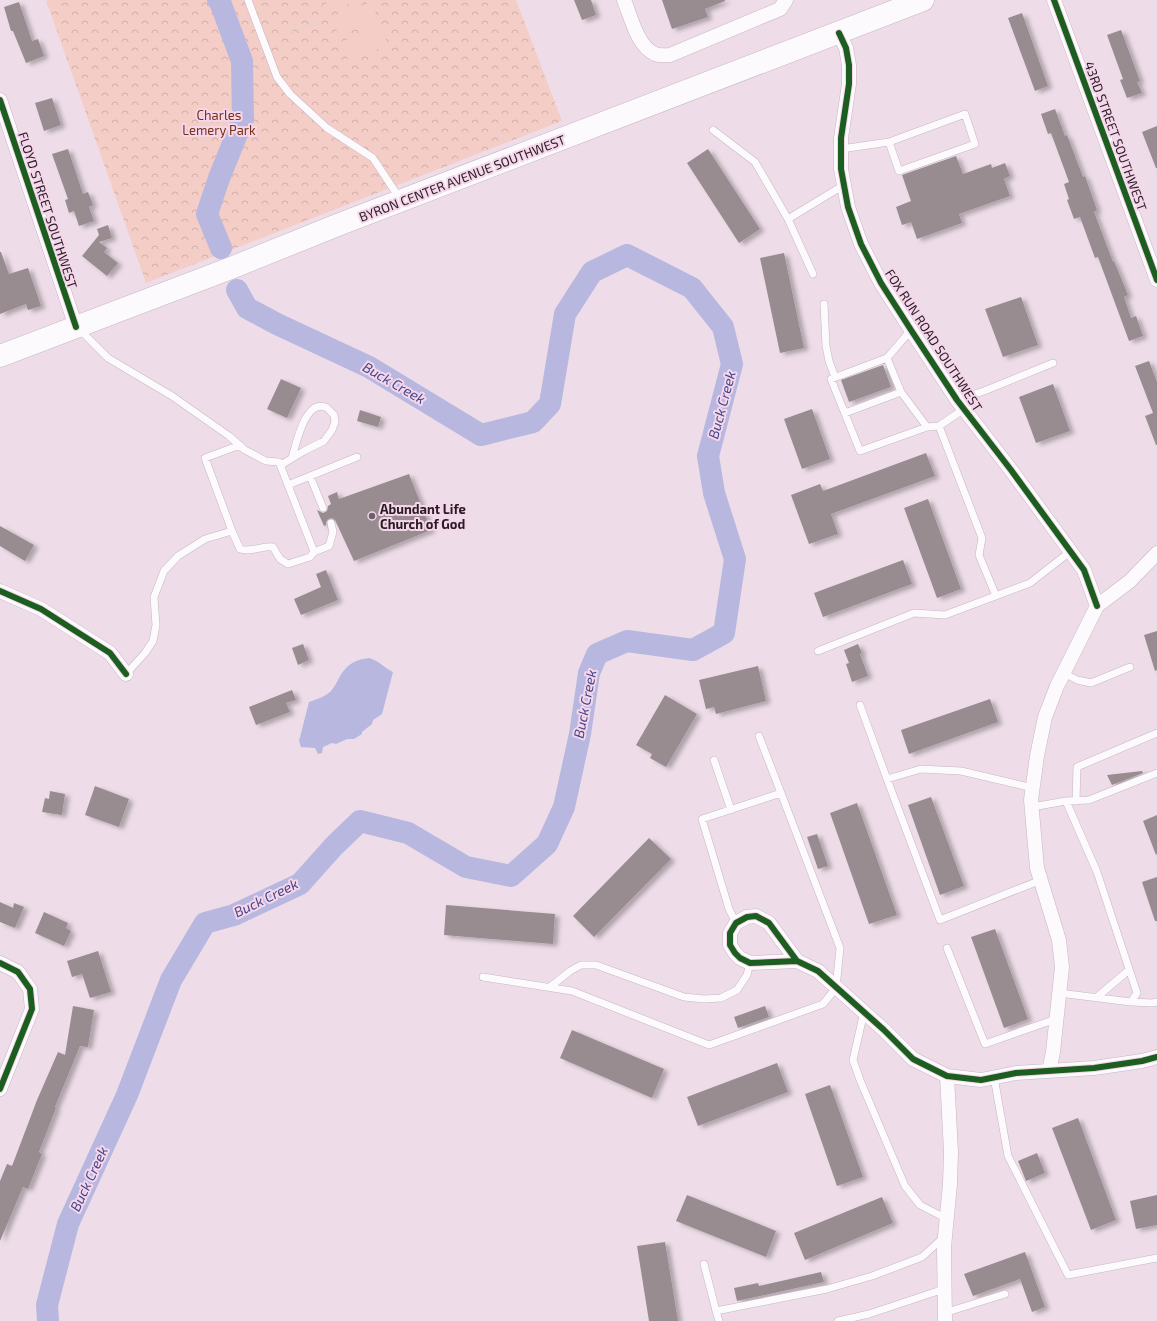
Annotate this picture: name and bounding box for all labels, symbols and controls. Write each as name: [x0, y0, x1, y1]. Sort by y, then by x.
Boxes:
street label: 43RD STREET SOUTHWEST: [1082, 59, 1151, 213]
park label: Charles Lemery Park: [182, 107, 256, 138]
street label: FLOYD STREET SOUTHWEST: [15, 130, 81, 291]
street label: BYRON CENTER AVENUE SOUTHWEST: [357, 131, 568, 225]
street label: FOX RUN ROAD SOUTHWEST: [882, 266, 986, 415]
water label: Buck Creek: [360, 358, 429, 407]
water label: Buck Creek: [704, 369, 739, 441]
place label: Abundant Life Church of God: [380, 501, 466, 532]
marker: Abundant Life Church of God: [367, 511, 377, 521]
water label: Buck Creek: [570, 668, 599, 740]
water label: Buck Creek: [231, 875, 301, 920]
water label: Buck Creek: [66, 1144, 111, 1214]

